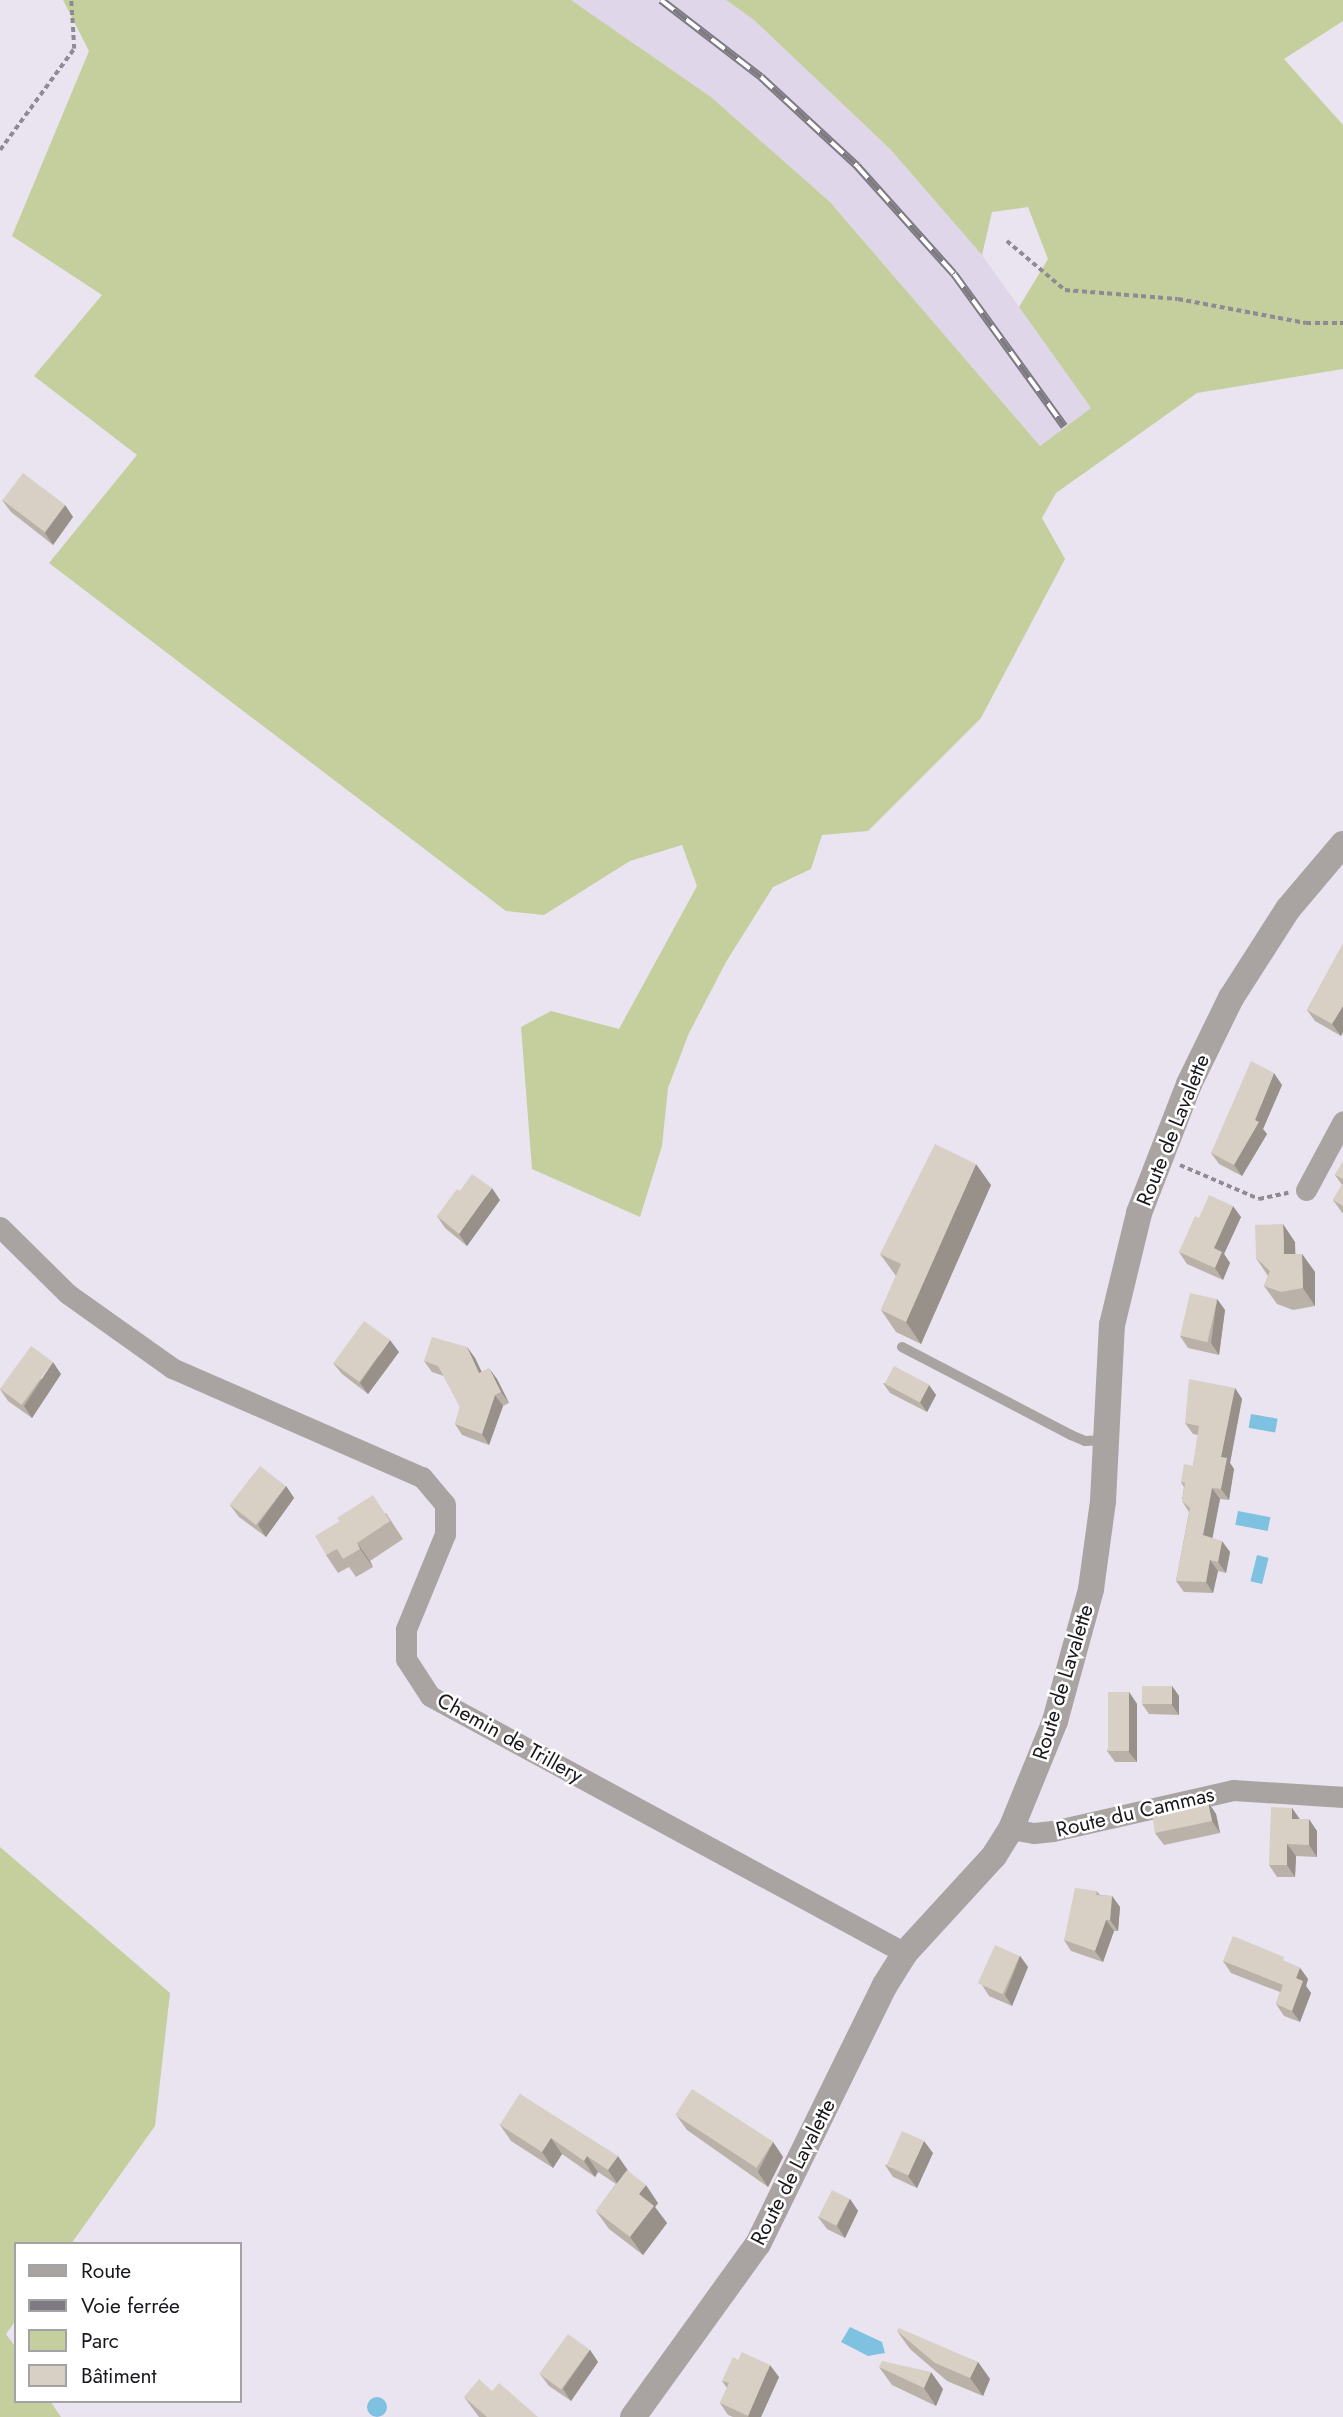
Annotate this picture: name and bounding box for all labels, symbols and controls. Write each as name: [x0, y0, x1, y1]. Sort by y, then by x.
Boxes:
street label: Route de Lavalette: [1131, 1051, 1215, 1209]
street label: Route de Lavalette: [1027, 1601, 1099, 1763]
street label: Chemin de Trillery: [433, 1688, 587, 1788]
street label: Route du Cammas: [1053, 1782, 1217, 1842]
street label: Route de Lavalette: [745, 2095, 841, 2249]
legend: [14, 2242, 242, 2403]
text: Route: [81, 2256, 131, 2286]
text: Voie ferrée: [81, 2291, 180, 2321]
text: Parc: [81, 2326, 119, 2356]
text: Bâtiment: [81, 2361, 157, 2391]

